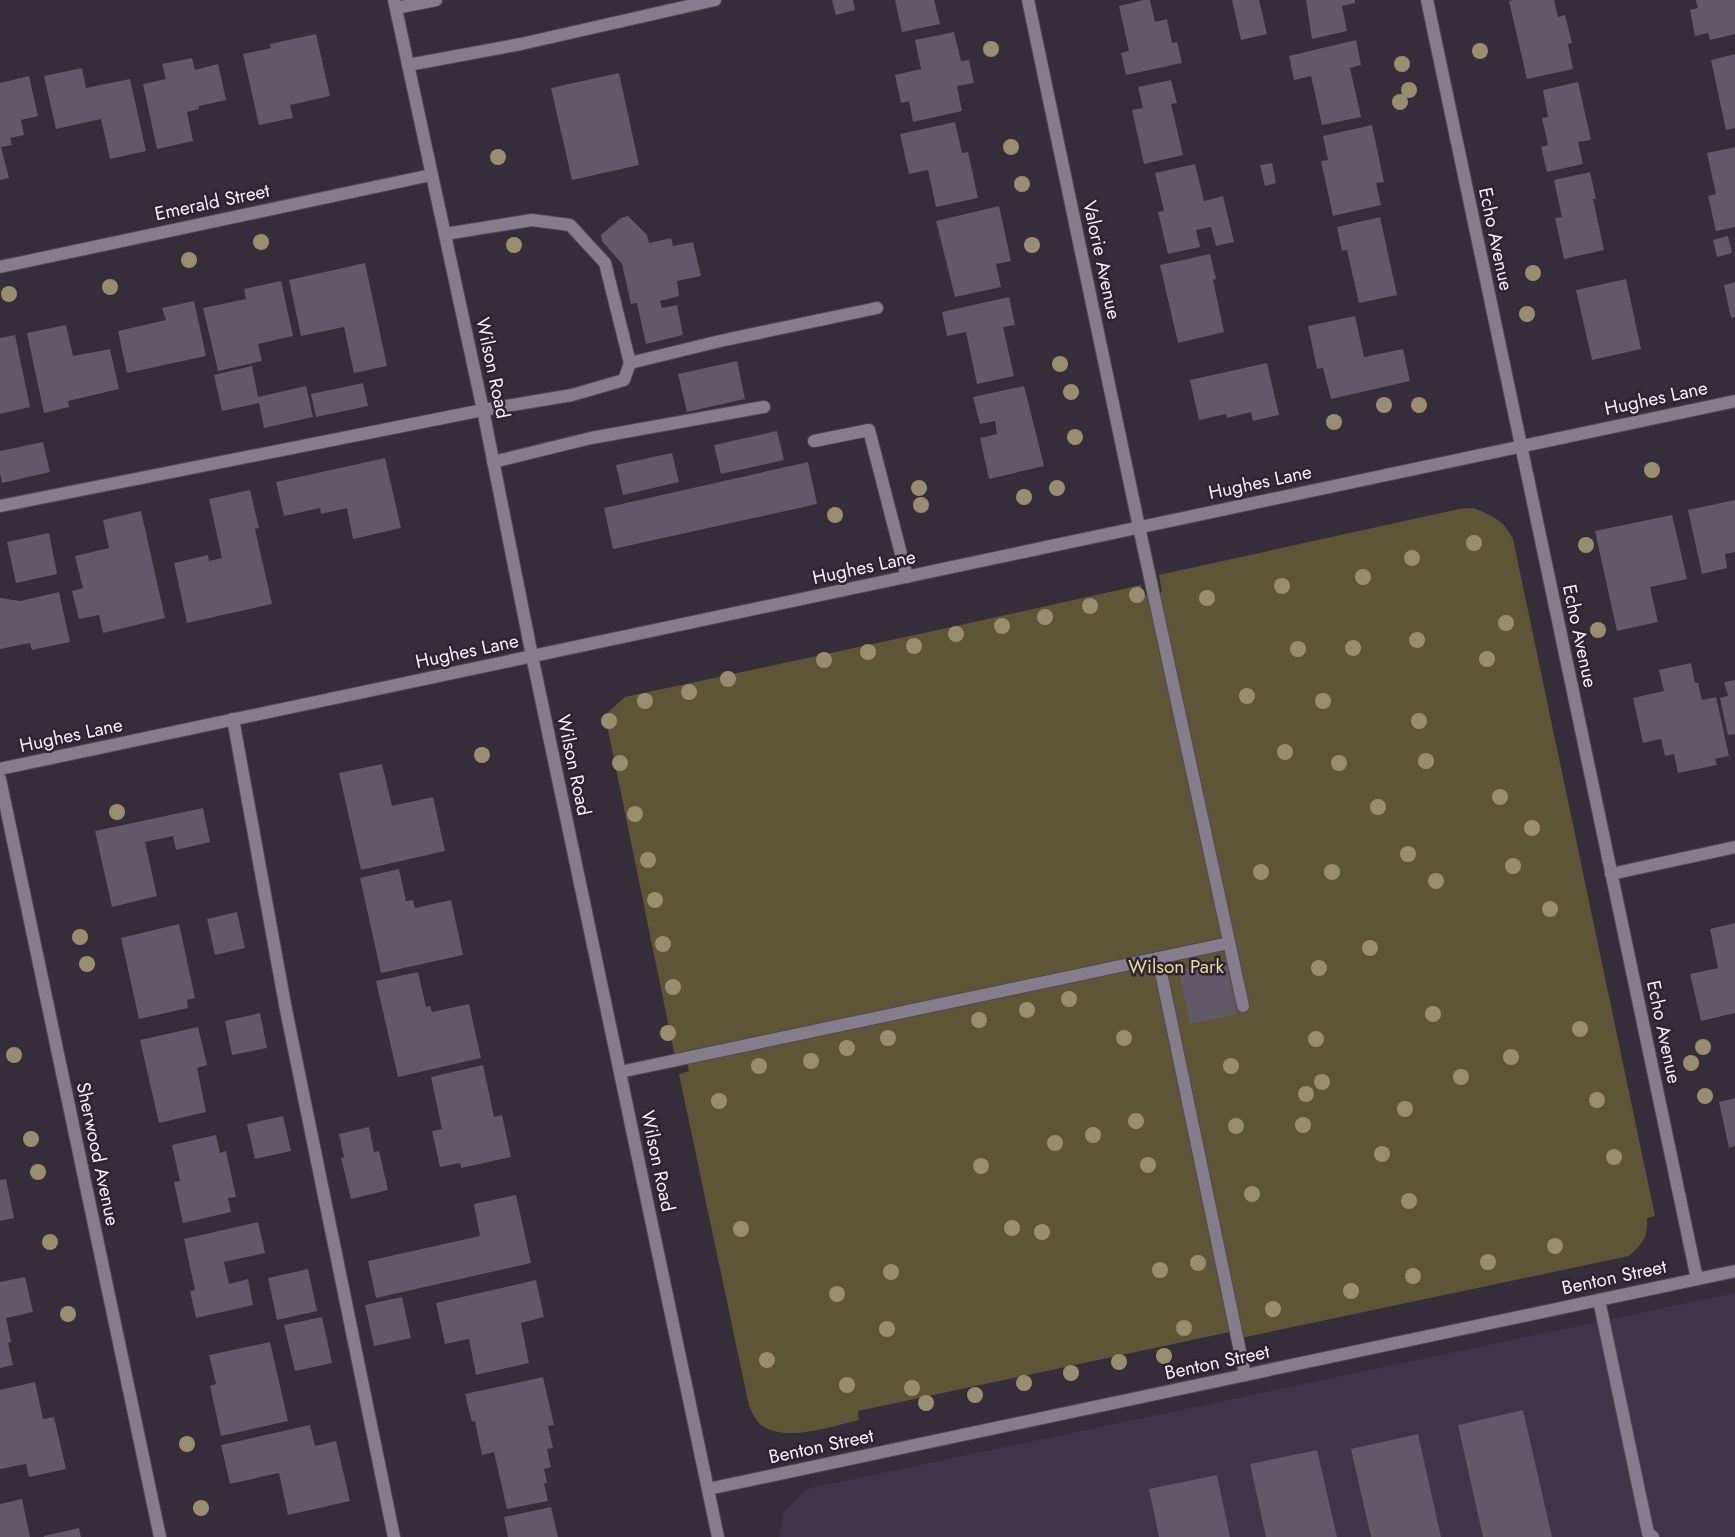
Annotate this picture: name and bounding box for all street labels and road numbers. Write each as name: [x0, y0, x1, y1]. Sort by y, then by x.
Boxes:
street label: Emerald Street: [152, 177, 272, 227]
street label: Echo Avenue: [1472, 185, 1520, 293]
street label: Valorie Avenue: [1076, 198, 1128, 322]
street label: Wilson Road: [469, 315, 517, 421]
street label: Hughes Lane: [1602, 374, 1710, 422]
street label: Hughes Lane: [1206, 458, 1314, 506]
street label: Hughes Lane: [810, 543, 918, 591]
street label: Echo Avenue: [1556, 582, 1604, 690]
street label: Hughes Lane: [413, 627, 521, 675]
street label: Hughes Lane: [17, 711, 125, 759]
street label: Wilson Road: [550, 712, 598, 818]
street label: Echo Avenue: [1640, 978, 1688, 1086]
street label: Sherwood Avenue: [70, 1080, 126, 1229]
street label: Wilson Road: [634, 1108, 682, 1214]
street label: Benton Street: [1559, 1253, 1669, 1301]
street label: Benton Street: [1162, 1338, 1272, 1386]
street label: Benton Street: [766, 1422, 876, 1470]

